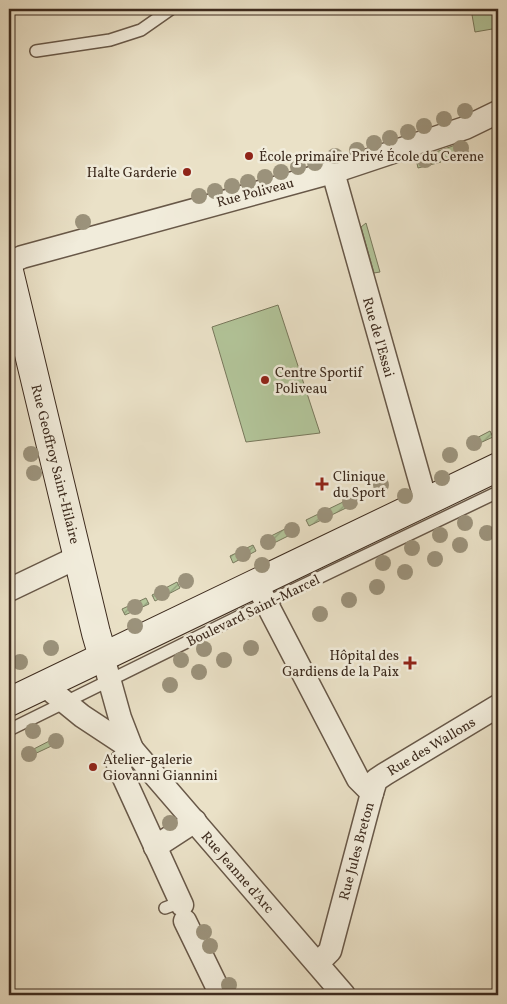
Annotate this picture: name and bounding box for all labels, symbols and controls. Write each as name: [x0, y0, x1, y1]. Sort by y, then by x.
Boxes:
place label: École primaire Privé École du Cerene: [259, 148, 484, 167]
marker: École primaire Privé École du Cerene: [243, 150, 255, 162]
place label: Halte Garderie: [87, 164, 177, 183]
marker: Halte Garderie: [181, 166, 193, 178]
street label: Rue Poliveau: [215, 174, 296, 213]
street label: Rue de l'Essai: [357, 295, 398, 380]
place label: Centre Sportif Poliveau: [275, 364, 364, 399]
marker: Centre Sportif Poliveau: [259, 374, 271, 386]
street label: Rue Geoffroy Saint-Hilaire: [26, 383, 84, 546]
place label: Clinique du Sport: [333, 468, 386, 503]
marker: Clinique du Sport: [315, 477, 329, 491]
street label: Boulevard Saint-Marcel: [184, 571, 323, 652]
place label: Hôpital des Gardiens de la Paix: [282, 647, 399, 682]
marker: Hôpital des Gardiens de la Paix: [403, 656, 417, 670]
street label: Rue des Wallons: [384, 713, 480, 781]
place label: Atelier-galerie Giovanni Giannini: [103, 751, 218, 786]
marker: Atelier-galerie Giovanni Giannini: [87, 761, 99, 773]
street label: Rue Jules Breton: [335, 800, 380, 903]
street label: Rue Jeanne d'Arc: [196, 828, 278, 918]

